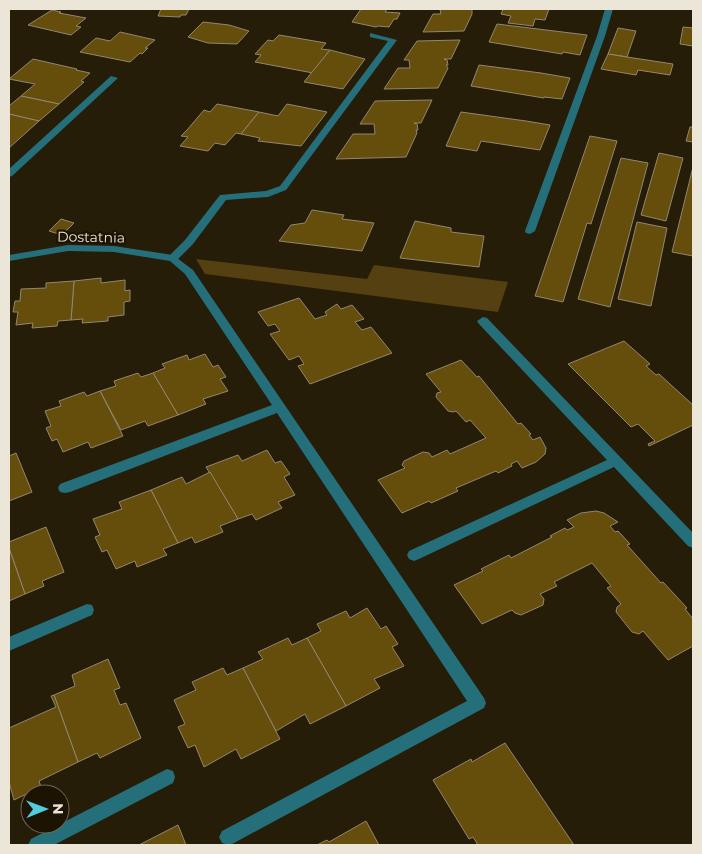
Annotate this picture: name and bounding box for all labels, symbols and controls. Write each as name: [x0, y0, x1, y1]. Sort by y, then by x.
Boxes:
street label: Dostatnia: [57, 227, 125, 247]
north arrow: [20, 784, 70, 834]
text: N: [49, 803, 67, 815]

